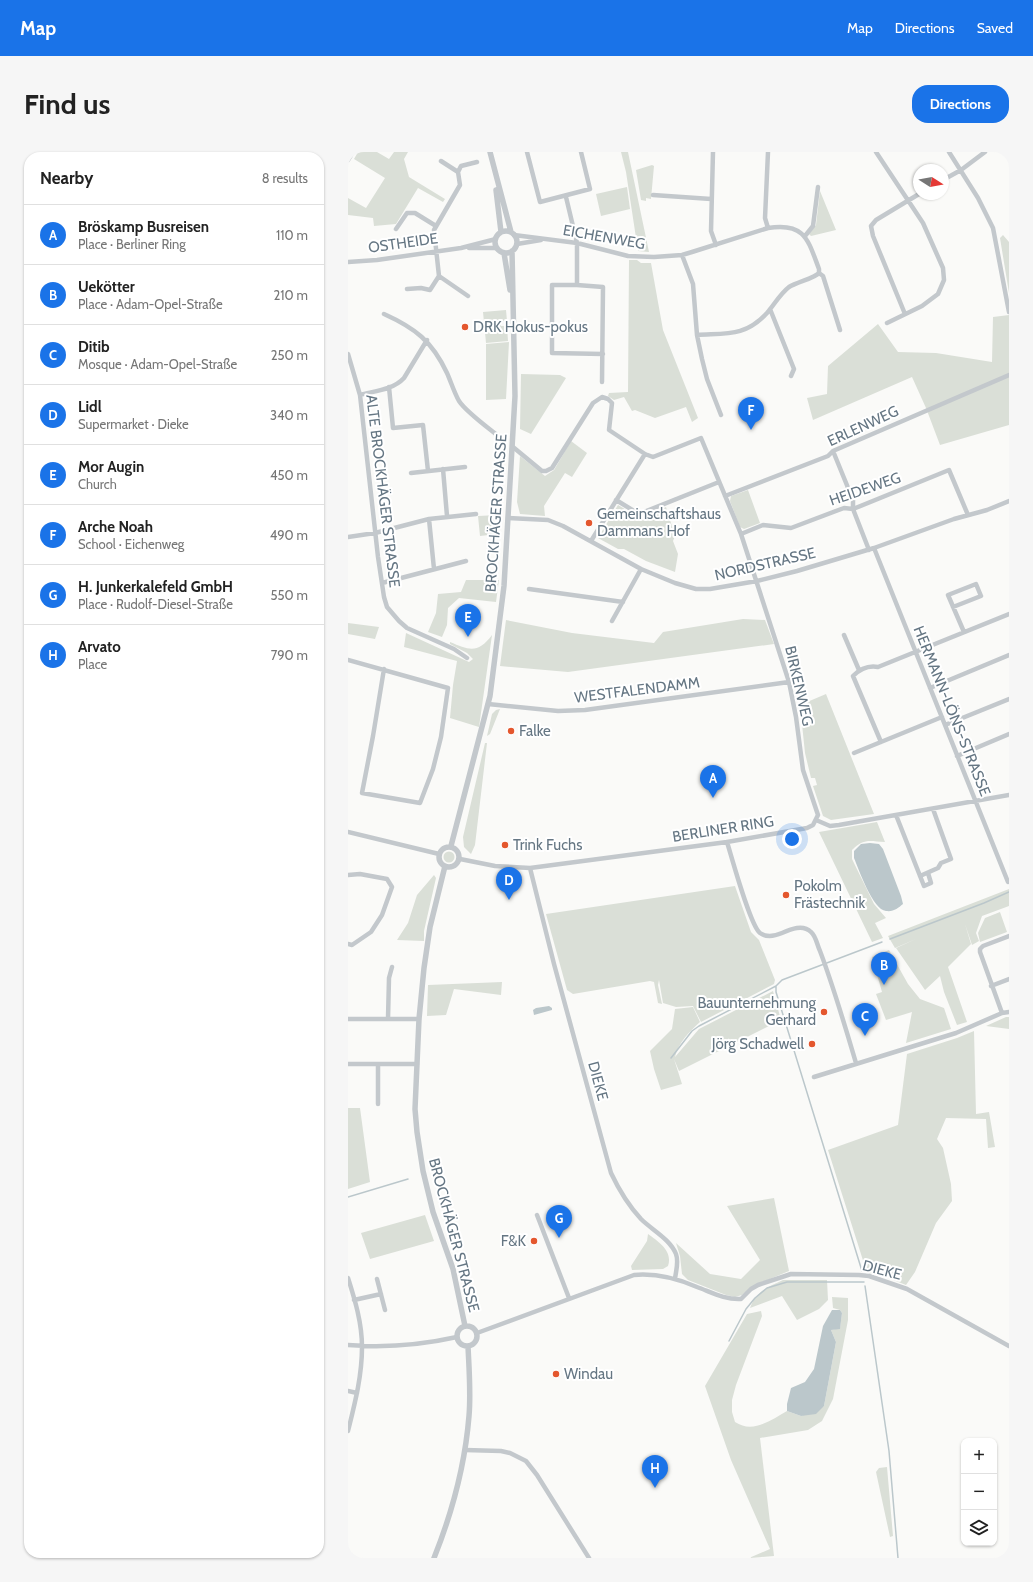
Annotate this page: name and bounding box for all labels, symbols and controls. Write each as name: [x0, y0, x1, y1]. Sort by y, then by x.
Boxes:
text: Map: [20, 17, 56, 40]
text: Map: [847, 19, 873, 37]
text: Directions: [895, 19, 955, 37]
text: Saved: [977, 19, 1013, 37]
button: Directions: [912, 85, 1009, 123]
text: Find us: [24, 87, 110, 121]
north arrow: [913, 164, 949, 200]
text: Nearby: [40, 168, 93, 188]
text: 8 results: [262, 170, 308, 186]
text: Bröskamp Busreisen: [78, 218, 209, 236]
street label: EICHENWEG: [561, 221, 647, 253]
text: A: [49, 227, 57, 243]
text: 110 m: [276, 227, 308, 243]
street label: OSTHEIDE: [367, 229, 439, 257]
text: Place · Berliner Ring: [78, 236, 186, 252]
text: Uekötter: [78, 278, 135, 296]
text: B: [49, 287, 57, 303]
text: 210 m: [274, 287, 308, 303]
text: Place · Adam-Opel-Straße: [78, 296, 223, 312]
place label: DRK Hokus-pokus: [473, 318, 588, 336]
marker: DRK Hokus-pokus: [460, 322, 470, 332]
text: Ditib: [78, 338, 110, 356]
text: C: [49, 347, 57, 363]
text: 250 m: [271, 347, 308, 363]
text: Mosque · Adam-Opel-Straße: [78, 356, 237, 372]
street label: ALTE BROCKHÄGER STRASSE: [362, 394, 404, 588]
pin: F: [738, 397, 764, 430]
text: Lidl: [78, 398, 102, 416]
street label: ERLENWEG: [825, 402, 901, 450]
text: D: [48, 407, 58, 423]
text: 340 m: [270, 407, 308, 423]
text: Supermarket · Dieke: [78, 416, 189, 432]
street label: BROCKHÄGER STRASSE: [481, 433, 511, 593]
text: Mor Augin: [78, 458, 144, 476]
text: E: [49, 467, 57, 483]
text: 450 m: [270, 467, 308, 483]
street label: HEIDEWEG: [827, 468, 903, 510]
text: Church: [78, 476, 117, 492]
place label: Gemeinschaftshaus Dammans Hof: [597, 505, 721, 540]
text: Arche Noah: [78, 518, 153, 536]
marker: Gemeinschaftshaus Dammans Hof: [584, 518, 594, 528]
text: F: [50, 527, 56, 543]
text: 490 m: [270, 527, 308, 543]
text: School · Eichenweg: [78, 536, 184, 552]
street label: NORDSTRASSE: [713, 544, 817, 584]
text: H. Junkerkalefeld GmbH: [78, 578, 233, 596]
text: G: [49, 587, 57, 603]
text: 550 m: [271, 587, 308, 603]
text: Place · Rudolf-Diesel-Straße: [78, 596, 233, 612]
pin: E: [455, 604, 481, 637]
street label: HERMANN-LÖNS-STRASSE: [910, 623, 994, 799]
text: Arvato: [78, 638, 121, 656]
street label: BIRKENWEG: [781, 644, 817, 728]
text: H: [48, 647, 58, 663]
text: 790 m: [271, 647, 308, 663]
text: Place: [78, 656, 107, 672]
street label: WESTFALENDAMM: [573, 673, 701, 707]
place label: Falke: [519, 722, 551, 740]
marker: Falke: [506, 726, 516, 736]
pin: A: [700, 765, 726, 798]
street label: BERLINER RING: [671, 812, 775, 846]
your location: [782, 829, 802, 849]
place label: Trink Fuchs: [513, 836, 582, 854]
marker: Trink Fuchs: [500, 840, 510, 850]
pin: D: [496, 867, 522, 900]
place label: Pokolm Frästechnik: [794, 877, 865, 912]
marker: Pokolm Frästechnik: [781, 890, 791, 900]
pin: B: [871, 952, 897, 985]
place label: Bauunternehmung Gerhard: [697, 994, 817, 1029]
pin: C: [852, 1003, 878, 1036]
marker: Bauunternehmung Gerhard: [819, 1007, 829, 1017]
place label: Jörg Schadwell: [711, 1035, 804, 1053]
marker: Jörg Schadwell: [807, 1039, 817, 1049]
street label: DIEKE: [584, 1059, 612, 1103]
street label: BROCKHÄGER STRASSE: [425, 1156, 483, 1314]
pin: G: [546, 1205, 572, 1238]
place label: F&K: [501, 1232, 527, 1250]
marker: F&K: [529, 1236, 539, 1246]
street label: DIEKE: [860, 1256, 904, 1284]
place label: Windau: [564, 1365, 613, 1383]
marker: Windau: [551, 1369, 561, 1379]
map controls: [961, 1438, 997, 1546]
button: +: [961, 1438, 997, 1474]
pin: H: [642, 1455, 668, 1488]
button: −: [961, 1474, 997, 1510]
button: layers: [961, 1510, 997, 1546]

